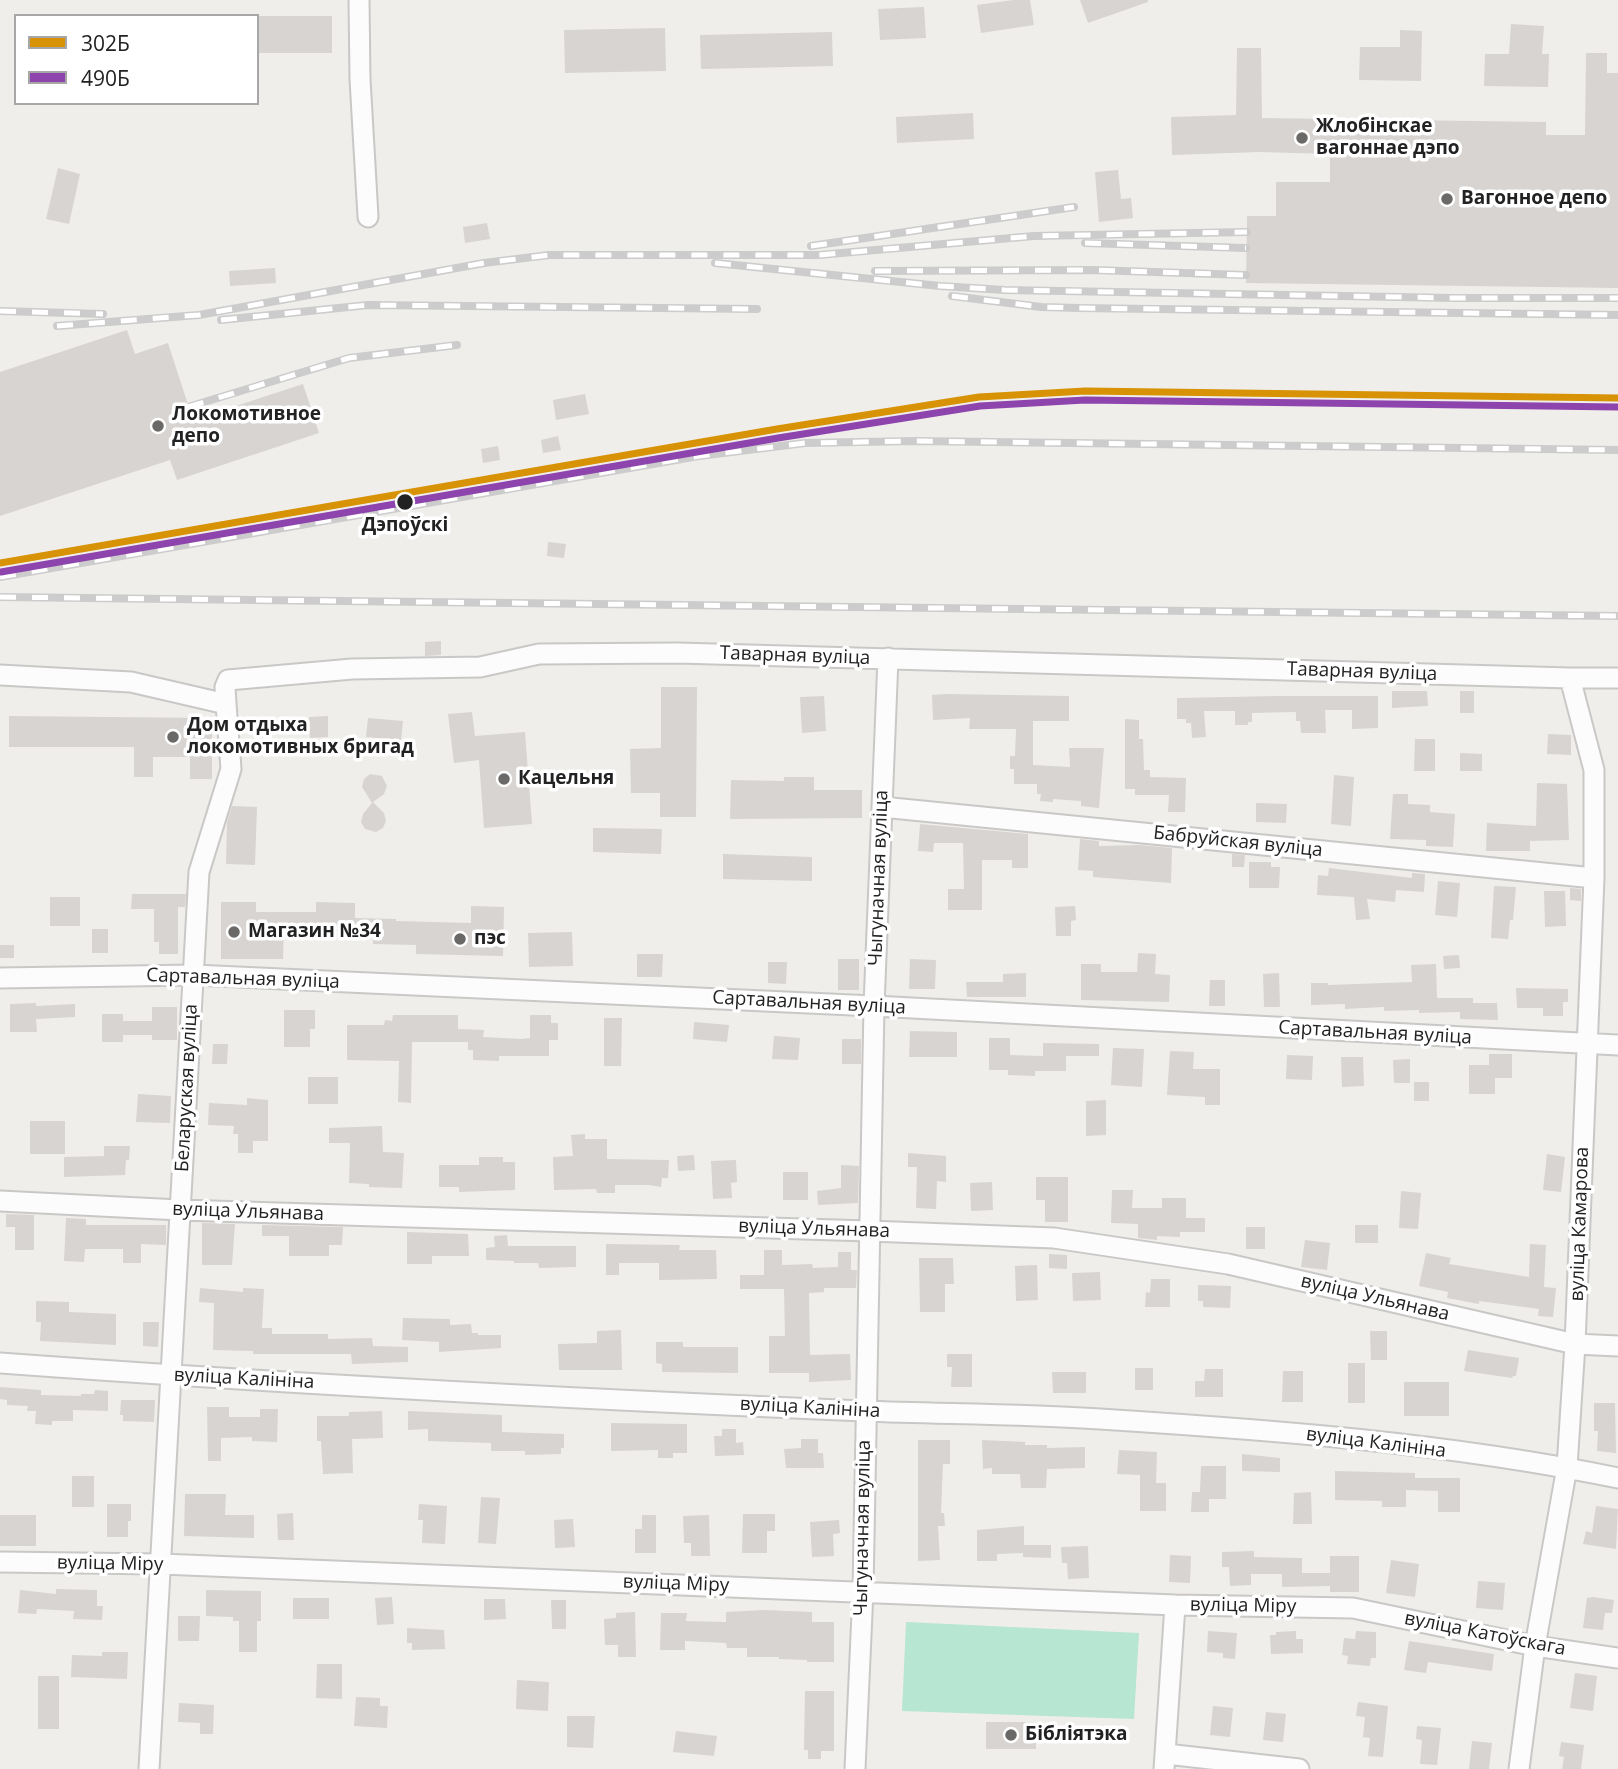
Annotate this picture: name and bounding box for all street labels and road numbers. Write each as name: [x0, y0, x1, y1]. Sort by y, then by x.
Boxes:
street label: Таварная вуліца: [719, 642, 871, 670]
street label: Таварная вуліца: [1286, 658, 1438, 686]
street label: Чыгуначная вуліца: [865, 790, 893, 966]
street label: Бабруйская вуліца: [1152, 822, 1324, 862]
street label: Сартавальная вуліца: [146, 964, 340, 994]
street label: Сартавальная вуліца: [712, 987, 906, 1019]
street label: Беларуская вуліца: [171, 1003, 203, 1173]
street label: Сартавальная вуліца: [1278, 1017, 1472, 1049]
street label: вуліца Камарова: [1566, 1146, 1594, 1302]
street label: вуліца Ульянава: [172, 1198, 324, 1226]
street label: вуліца Ульянава: [738, 1215, 890, 1243]
street label: вуліца Ульянава: [1298, 1270, 1452, 1326]
street label: вуліца Калініна: [173, 1364, 315, 1394]
street label: вуліца Калініна: [739, 1393, 881, 1423]
street label: вуліца Калініна: [1305, 1423, 1447, 1463]
street label: Чыгуначная вуліца: [850, 1440, 876, 1616]
street label: вуліца Міру: [57, 1552, 163, 1576]
street label: вуліца Міру: [622, 1571, 730, 1597]
street label: вуліца Міру: [1190, 1594, 1296, 1618]
street label: вуліца Катоўскага: [1402, 1607, 1568, 1661]

